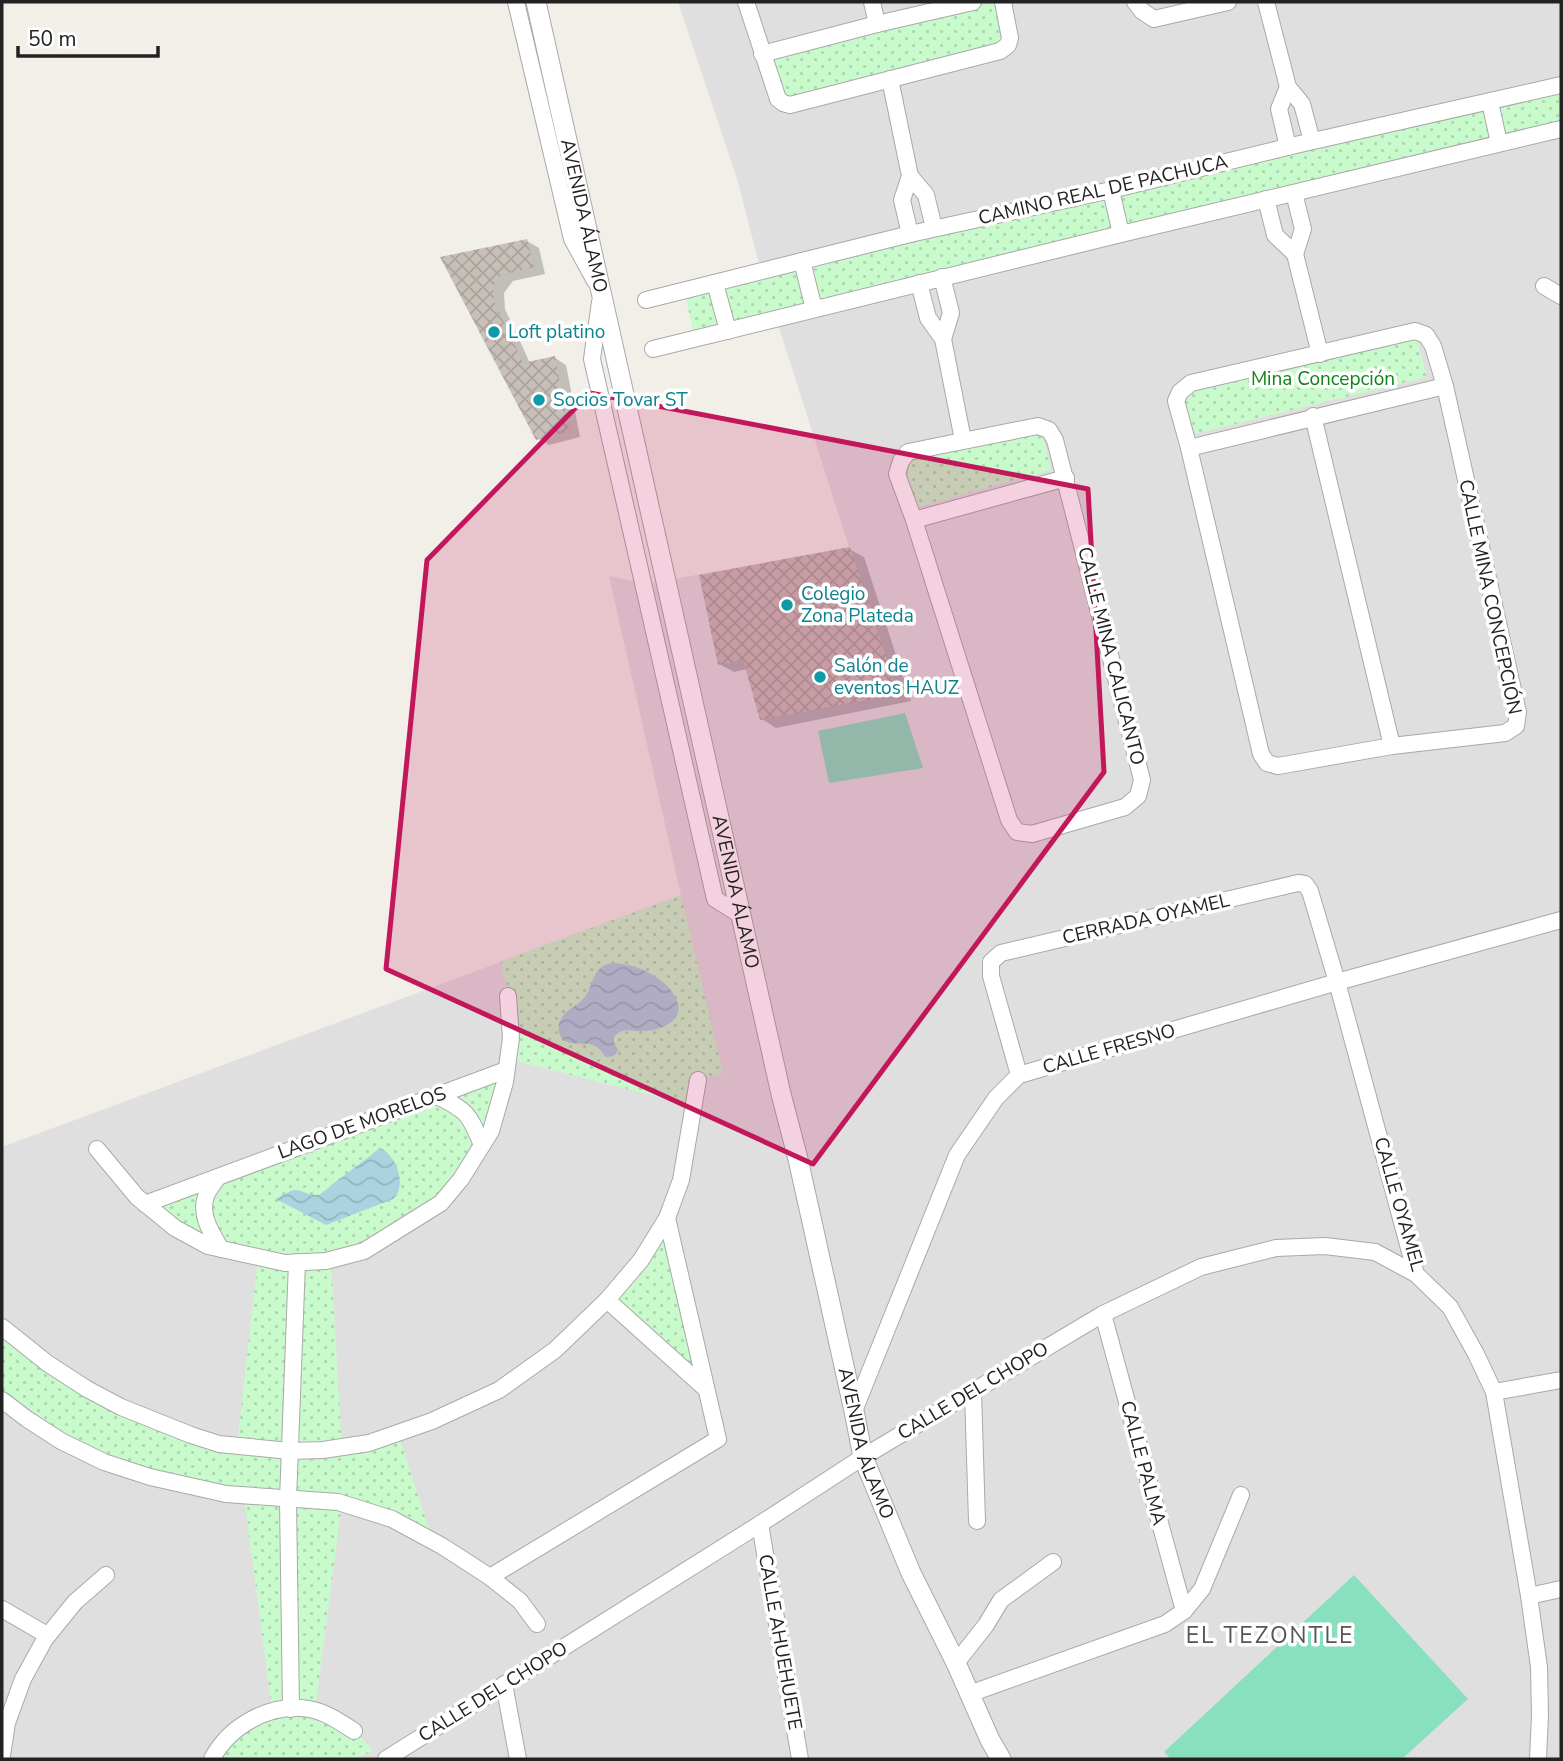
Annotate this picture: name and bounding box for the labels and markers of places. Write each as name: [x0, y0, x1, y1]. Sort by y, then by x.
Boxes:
place label: Loft platino: [508, 319, 605, 345]
marker: Loft platino: [486, 324, 502, 340]
place label: Socios Tovar ST: [553, 387, 688, 413]
marker: Socios Tovar ST: [531, 392, 547, 408]
place label: Colegio Zona Plateda: [801, 581, 914, 629]
marker: Colegio Zona Plateda: [779, 597, 795, 613]
place label: Salón de eventos HAUZ: [834, 653, 959, 701]
marker: Salón de eventos HAUZ: [812, 669, 828, 685]

